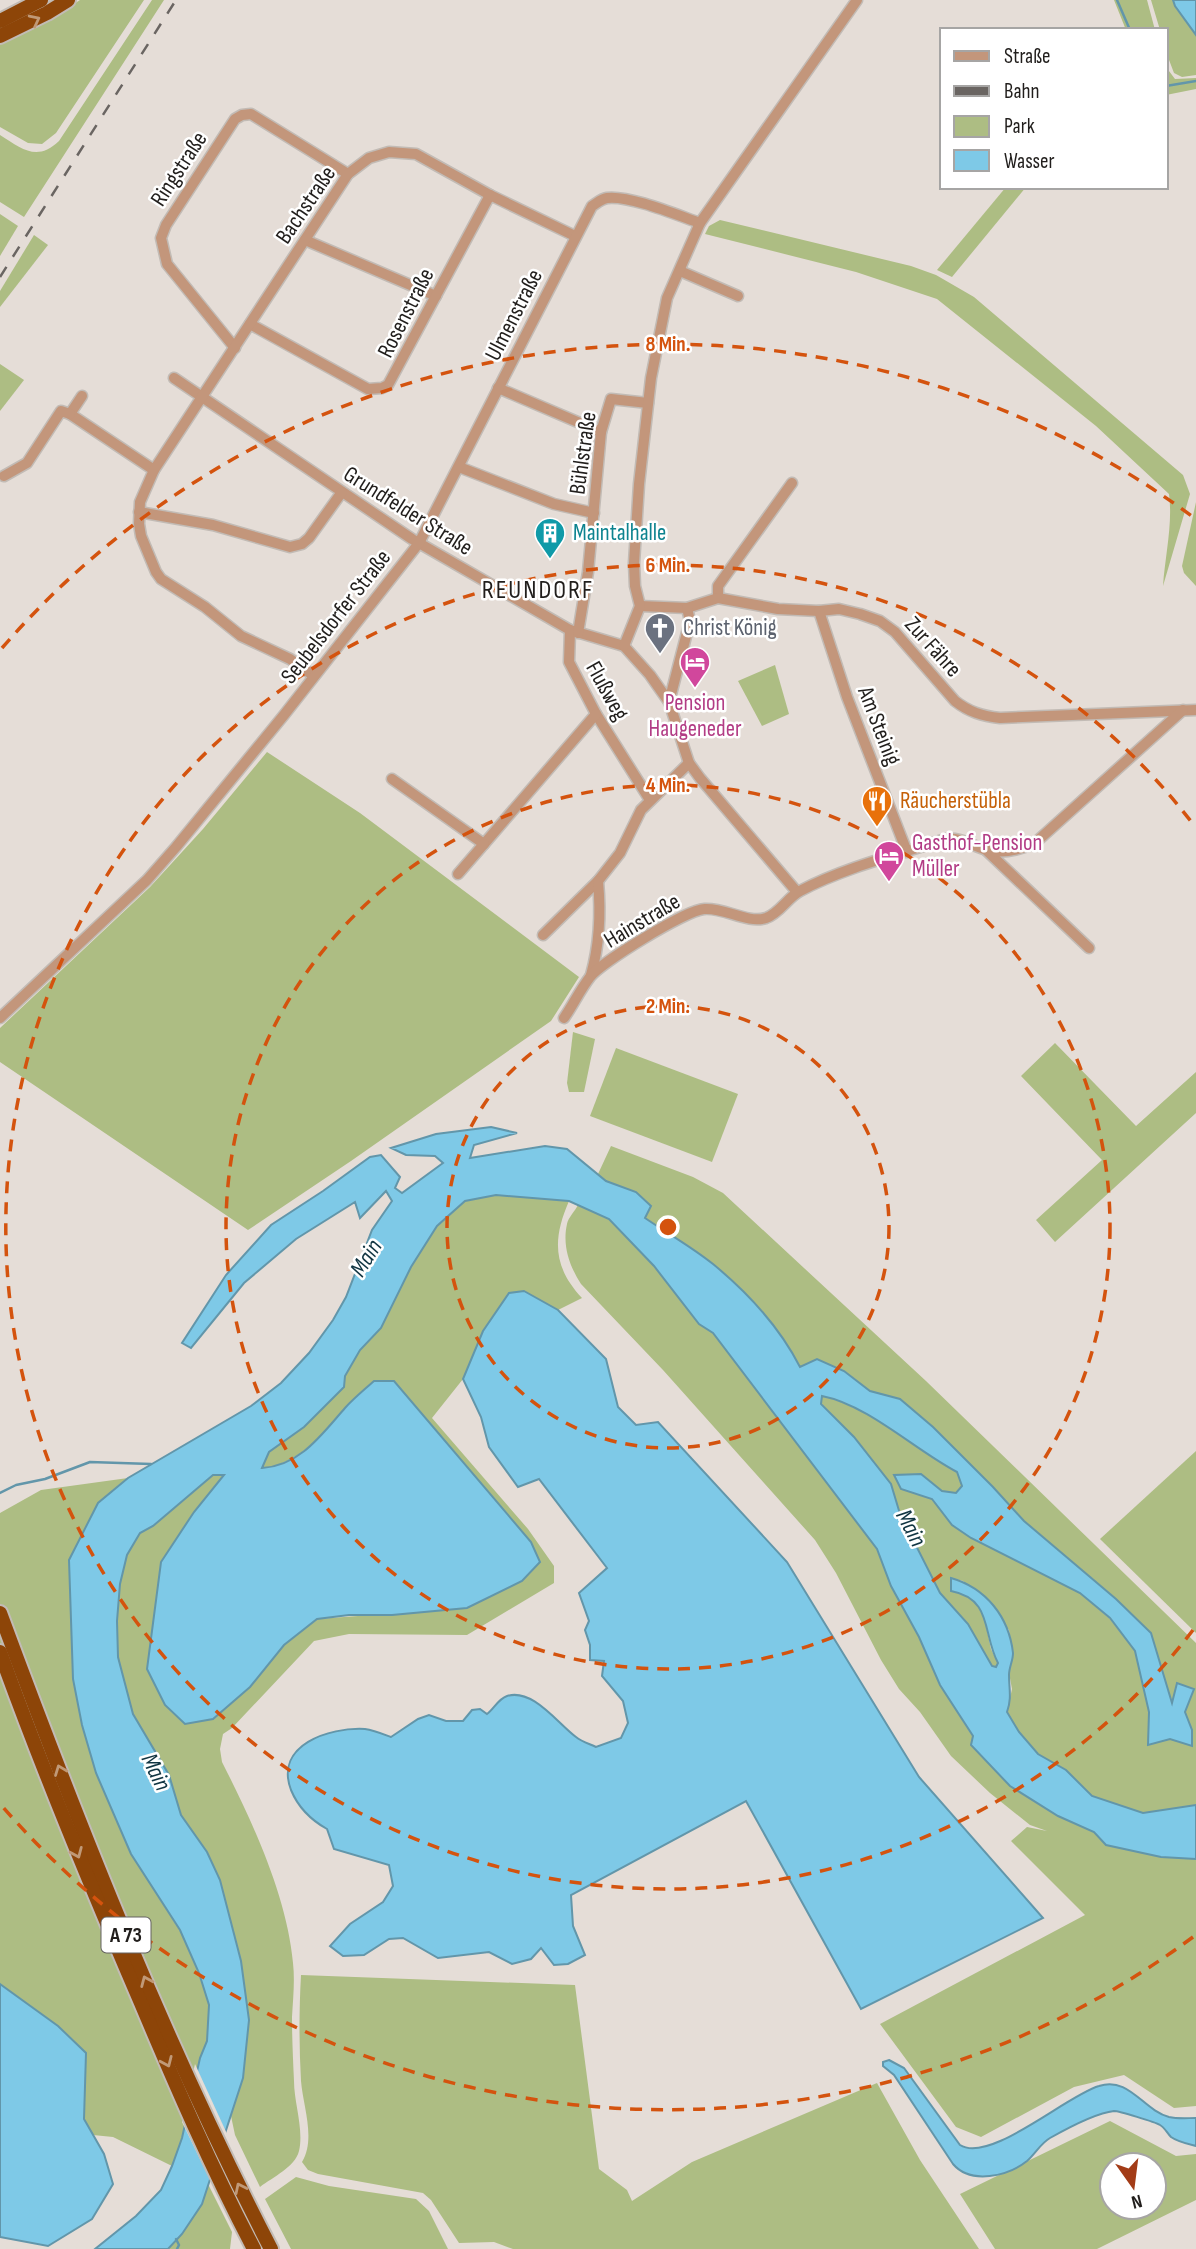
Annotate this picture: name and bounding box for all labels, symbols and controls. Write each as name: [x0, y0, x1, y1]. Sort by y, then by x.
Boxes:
one-way arrow: [28, 14, 40, 28]
legend: [940, 28, 1168, 189]
text: Straße: [1004, 44, 1050, 69]
text: Bahn: [1004, 79, 1039, 104]
text: Park: [1004, 114, 1035, 139]
street label: Ringstraße: [145, 126, 213, 212]
text: Wasser: [1004, 149, 1055, 174]
street label: Bachstraße: [270, 161, 342, 249]
street label: Rosenstraße: [372, 264, 440, 362]
street label: Ulmenstraße: [479, 265, 549, 365]
text: 8 Min.: [646, 332, 690, 357]
street label: Bühlstraße: [563, 410, 603, 496]
street label: Grundfelder Straße: [338, 460, 478, 562]
building icon: Maintalhalle: [533, 516, 567, 560]
place label: Maintalhalle: [573, 519, 666, 547]
street label: Seubelsdorfer Straße: [275, 544, 397, 690]
text: 6 Min.: [646, 553, 690, 578]
district label: REUNDORF: [482, 575, 594, 606]
church icon: Christ König: [643, 611, 677, 655]
street label: Zur Fähre: [899, 611, 967, 683]
place label: Christ König: [683, 614, 777, 642]
hotel icon: Pension Haugeneder: [678, 645, 712, 689]
street label: Flußweg: [579, 656, 635, 726]
street label: Am Steinig: [851, 682, 907, 769]
place label: Pension Haugeneder: [648, 689, 742, 743]
text: 4 Min.: [646, 773, 690, 798]
restaurant icon: Räucherstübla: [860, 784, 894, 828]
place label: Räucherstübla: [900, 787, 1011, 815]
place label: Gasthof-Pension Müller: [912, 829, 1042, 883]
hotel icon: Gasthof-Pension Müller: [872, 839, 906, 883]
street label: Hainstraße: [599, 887, 685, 955]
text: 2 Min.: [646, 994, 690, 1019]
centre of rings: [656, 1215, 680, 1239]
water label: Main: [344, 1234, 388, 1282]
water label: Main: [889, 1504, 933, 1552]
water label: Main: [135, 1749, 177, 1795]
one-way arrow: [54, 1765, 68, 1777]
one-way arrow: [69, 1846, 83, 1858]
road number: A 73: [102, 1918, 150, 1952]
one-way arrow: [140, 1975, 154, 1988]
one-way arrow: [158, 2056, 172, 2068]
north arrow: [1098, 2151, 1168, 2221]
one-way arrow: [235, 2183, 249, 2195]
text: N: [1129, 2189, 1144, 2213]

